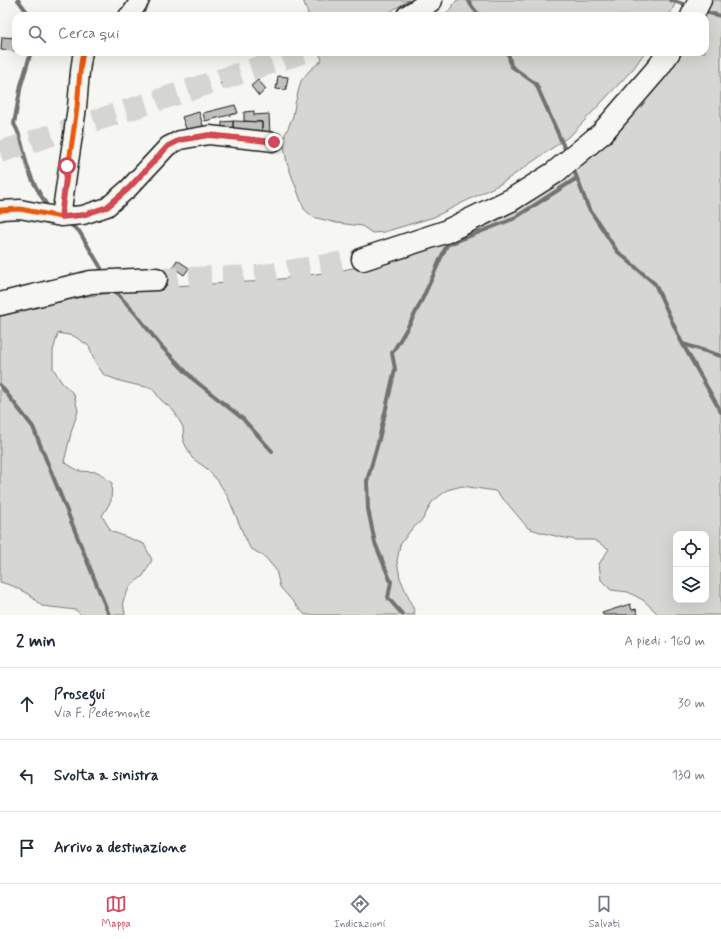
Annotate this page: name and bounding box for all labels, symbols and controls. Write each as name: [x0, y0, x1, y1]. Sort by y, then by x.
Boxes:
search box: [12, 12, 709, 56]
icon: search: [26, 23, 48, 45]
text: Cerca qui: [58, 24, 119, 44]
route end: [265, 133, 283, 151]
route start: [58, 157, 76, 175]
map controls: [673, 531, 709, 603]
button: locate: [673, 531, 709, 567]
button: layers: [673, 567, 709, 603]
text: 2 min: [16, 630, 56, 652]
text: A piedi · 160 m: [624, 633, 705, 650]
text: Prosegui: [54, 685, 105, 705]
icon: ahead: [16, 693, 38, 715]
text: 30 m: [678, 695, 705, 712]
text: Via F. Pedemonte: [54, 705, 151, 722]
icon: left: [16, 765, 38, 787]
text: Svolta a sinistra: [54, 766, 159, 786]
text: 130 m: [672, 767, 705, 784]
icon: arrive: [16, 837, 38, 859]
text: Arrivo a destinazione: [54, 838, 187, 858]
tab: Mappa: [102, 893, 131, 931]
tab: Indicazioni: [334, 893, 385, 931]
tab: Salvati: [588, 893, 620, 931]

